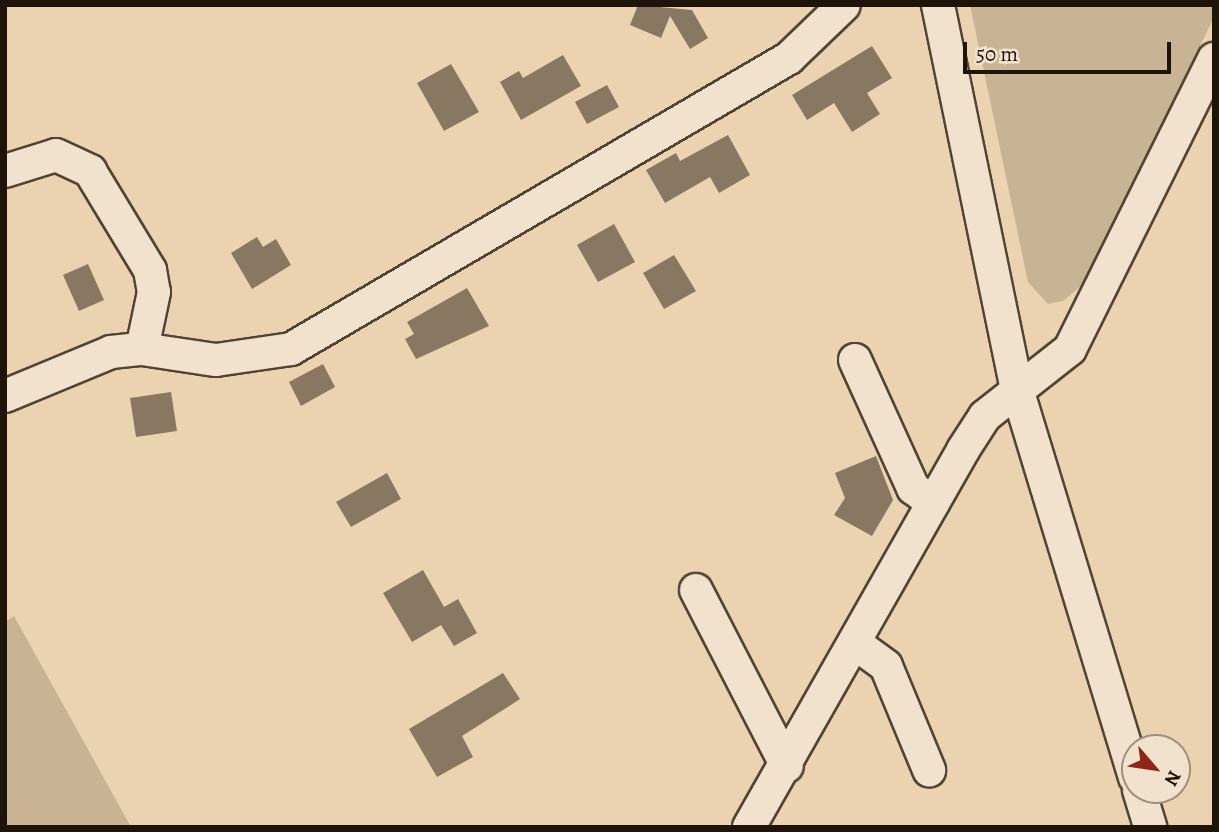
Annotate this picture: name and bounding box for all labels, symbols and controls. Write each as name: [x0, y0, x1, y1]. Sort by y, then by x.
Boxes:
scale bar: [967, 28, 1175, 72]
text: 50 m: [976, 40, 1018, 68]
north arrow: [1121, 734, 1191, 804]
text: N: [1158, 766, 1187, 791]

